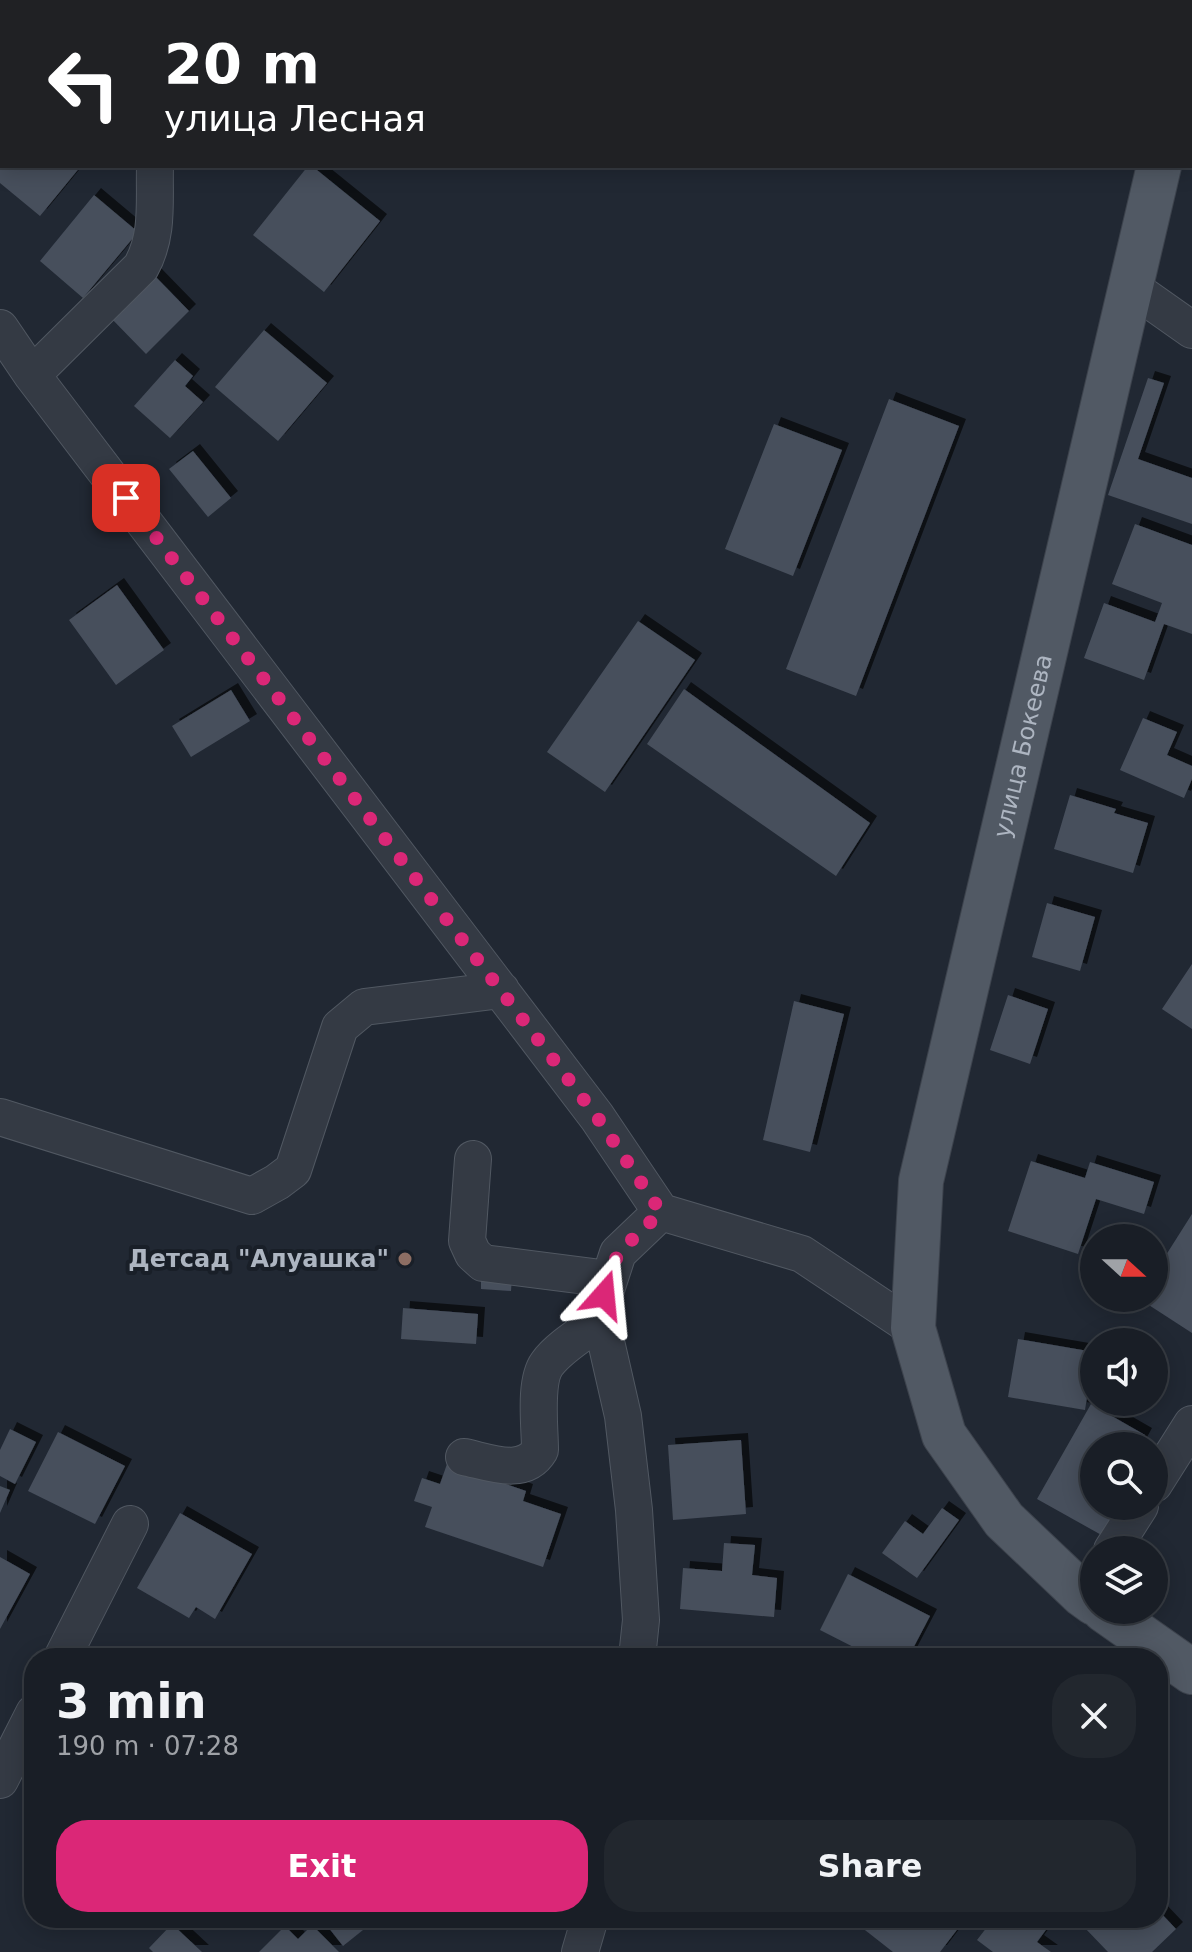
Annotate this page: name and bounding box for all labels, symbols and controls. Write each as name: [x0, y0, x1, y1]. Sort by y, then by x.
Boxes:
text: 20 m: [164, 31, 320, 96]
icon: left: [32, 32, 136, 136]
text: улица Лесная: [164, 98, 426, 139]
pin: [92, 464, 160, 532]
icon: arrive: [104, 476, 148, 520]
street label: улица Бокеева: [988, 651, 1058, 841]
north arrow: [1080, 1224, 1168, 1312]
map controls: [1080, 1224, 1168, 1624]
place label: Детсад "Алуашка": [128, 1245, 389, 1273]
marker: Детсад "Алуашка": [396, 1250, 414, 1268]
position arrow: [562, 1253, 646, 1337]
button: sound: [1080, 1328, 1168, 1416]
button: search: [1080, 1432, 1168, 1520]
button: layers: [1080, 1536, 1168, 1624]
text: 3 min: [56, 1673, 207, 1729]
button: close: [1052, 1674, 1136, 1758]
text: 190 m · 07:28: [56, 1731, 239, 1761]
button: Exit: [56, 1820, 588, 1912]
button: Share: [604, 1820, 1136, 1912]

